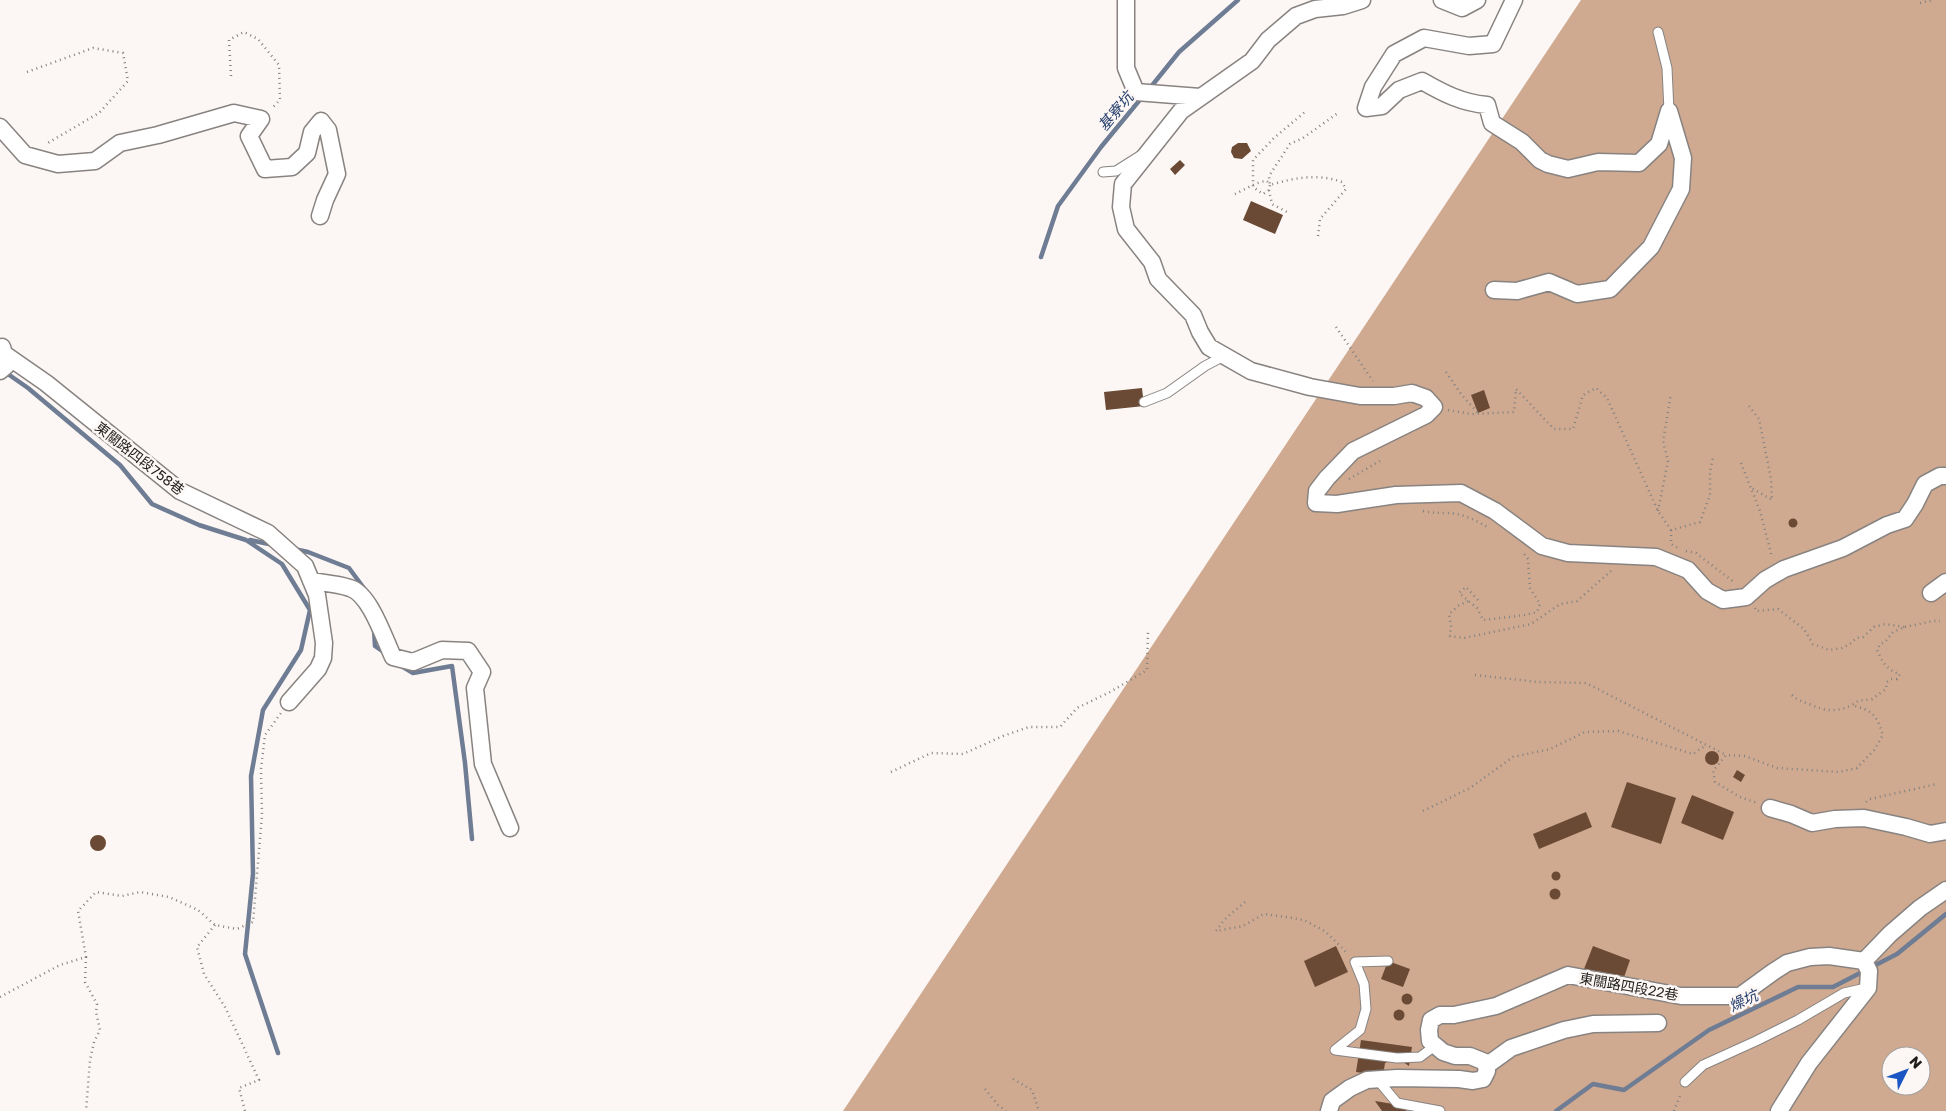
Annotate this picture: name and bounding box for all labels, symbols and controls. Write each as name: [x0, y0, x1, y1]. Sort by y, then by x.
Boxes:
water label: 基寮坑: [1094, 86, 1138, 134]
street label: 東關路四段758巷: [92, 418, 188, 498]
street label: 東關路四段22巷: [1578, 969, 1680, 1003]
water label: 燥坑: [1726, 985, 1762, 1014]
north arrow: [1881, 1046, 1931, 1096]
text: N: [1906, 1052, 1926, 1072]

